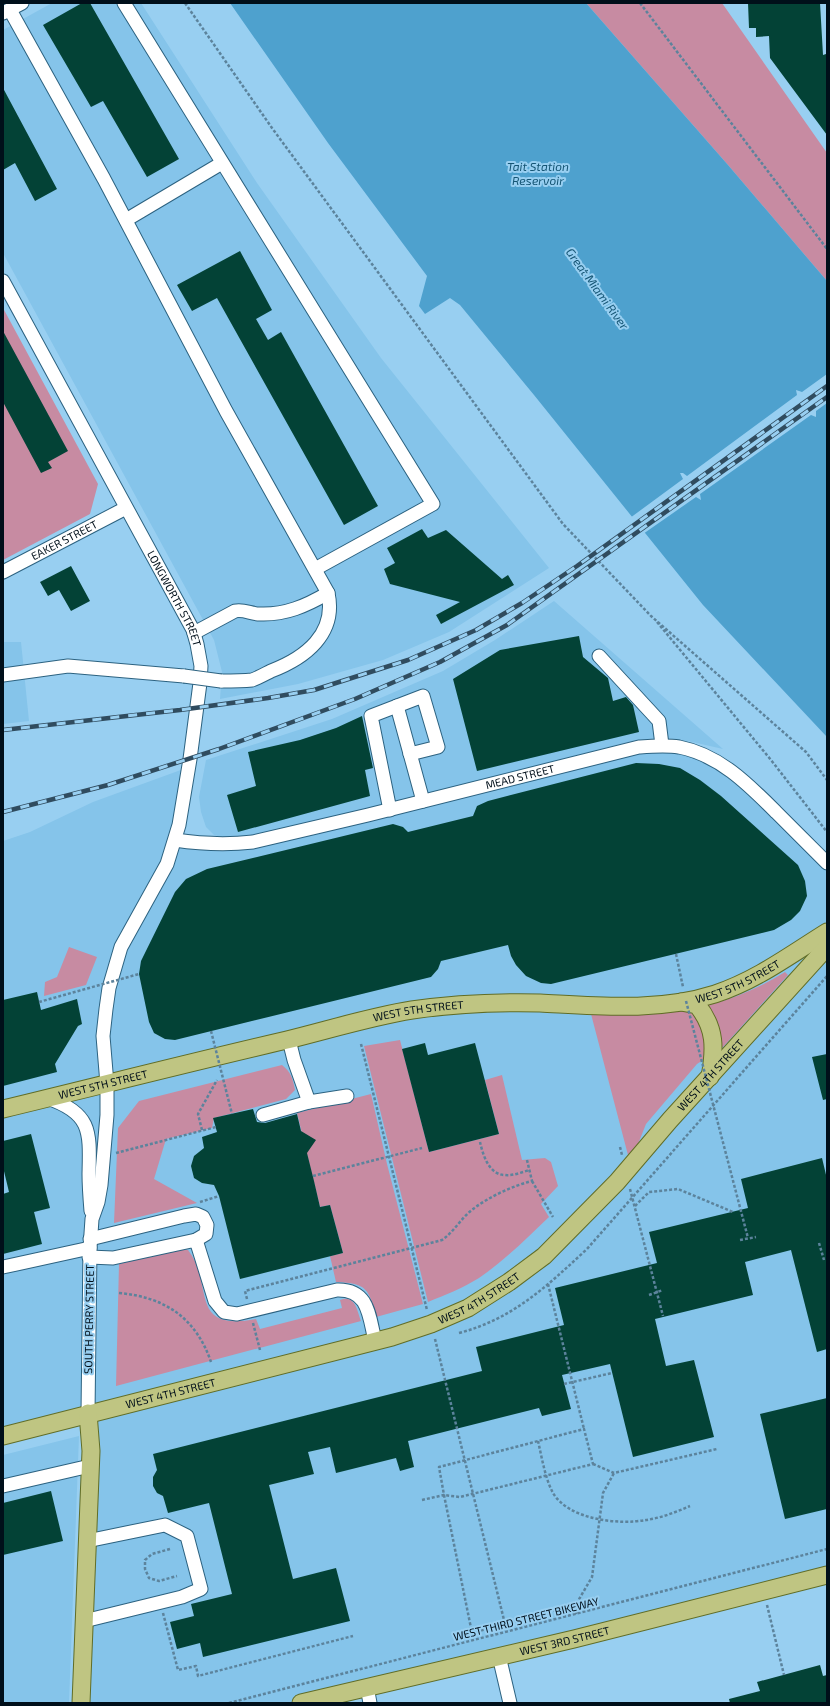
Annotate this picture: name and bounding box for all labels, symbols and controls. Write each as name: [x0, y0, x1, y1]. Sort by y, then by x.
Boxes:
water label: Tait Station Reservoir: [507, 159, 569, 187]
water label: Great Miami River: [564, 245, 632, 332]
street label: EAKER STREET: [29, 517, 100, 562]
street label: LONGWORTH STREET: [145, 548, 205, 648]
street label: MEAD STREET: [484, 761, 556, 791]
street label: WEST 5TH STREET: [694, 956, 783, 1005]
street label: WEST 5TH STREET: [372, 998, 465, 1024]
street label: WEST 4TH STREET: [674, 1036, 747, 1113]
street label: WEST 5TH STREET: [57, 1067, 150, 1101]
street label: SOUTH PERRY STREET: [81, 1263, 96, 1374]
street label: WEST 4TH STREET: [436, 1269, 523, 1326]
street label: WEST 4TH STREET: [124, 1375, 217, 1411]
street label: WEST THIRD STREET BIKEWAY: [452, 1594, 601, 1643]
street label: WEST 3RD STREET: [518, 1623, 612, 1658]

